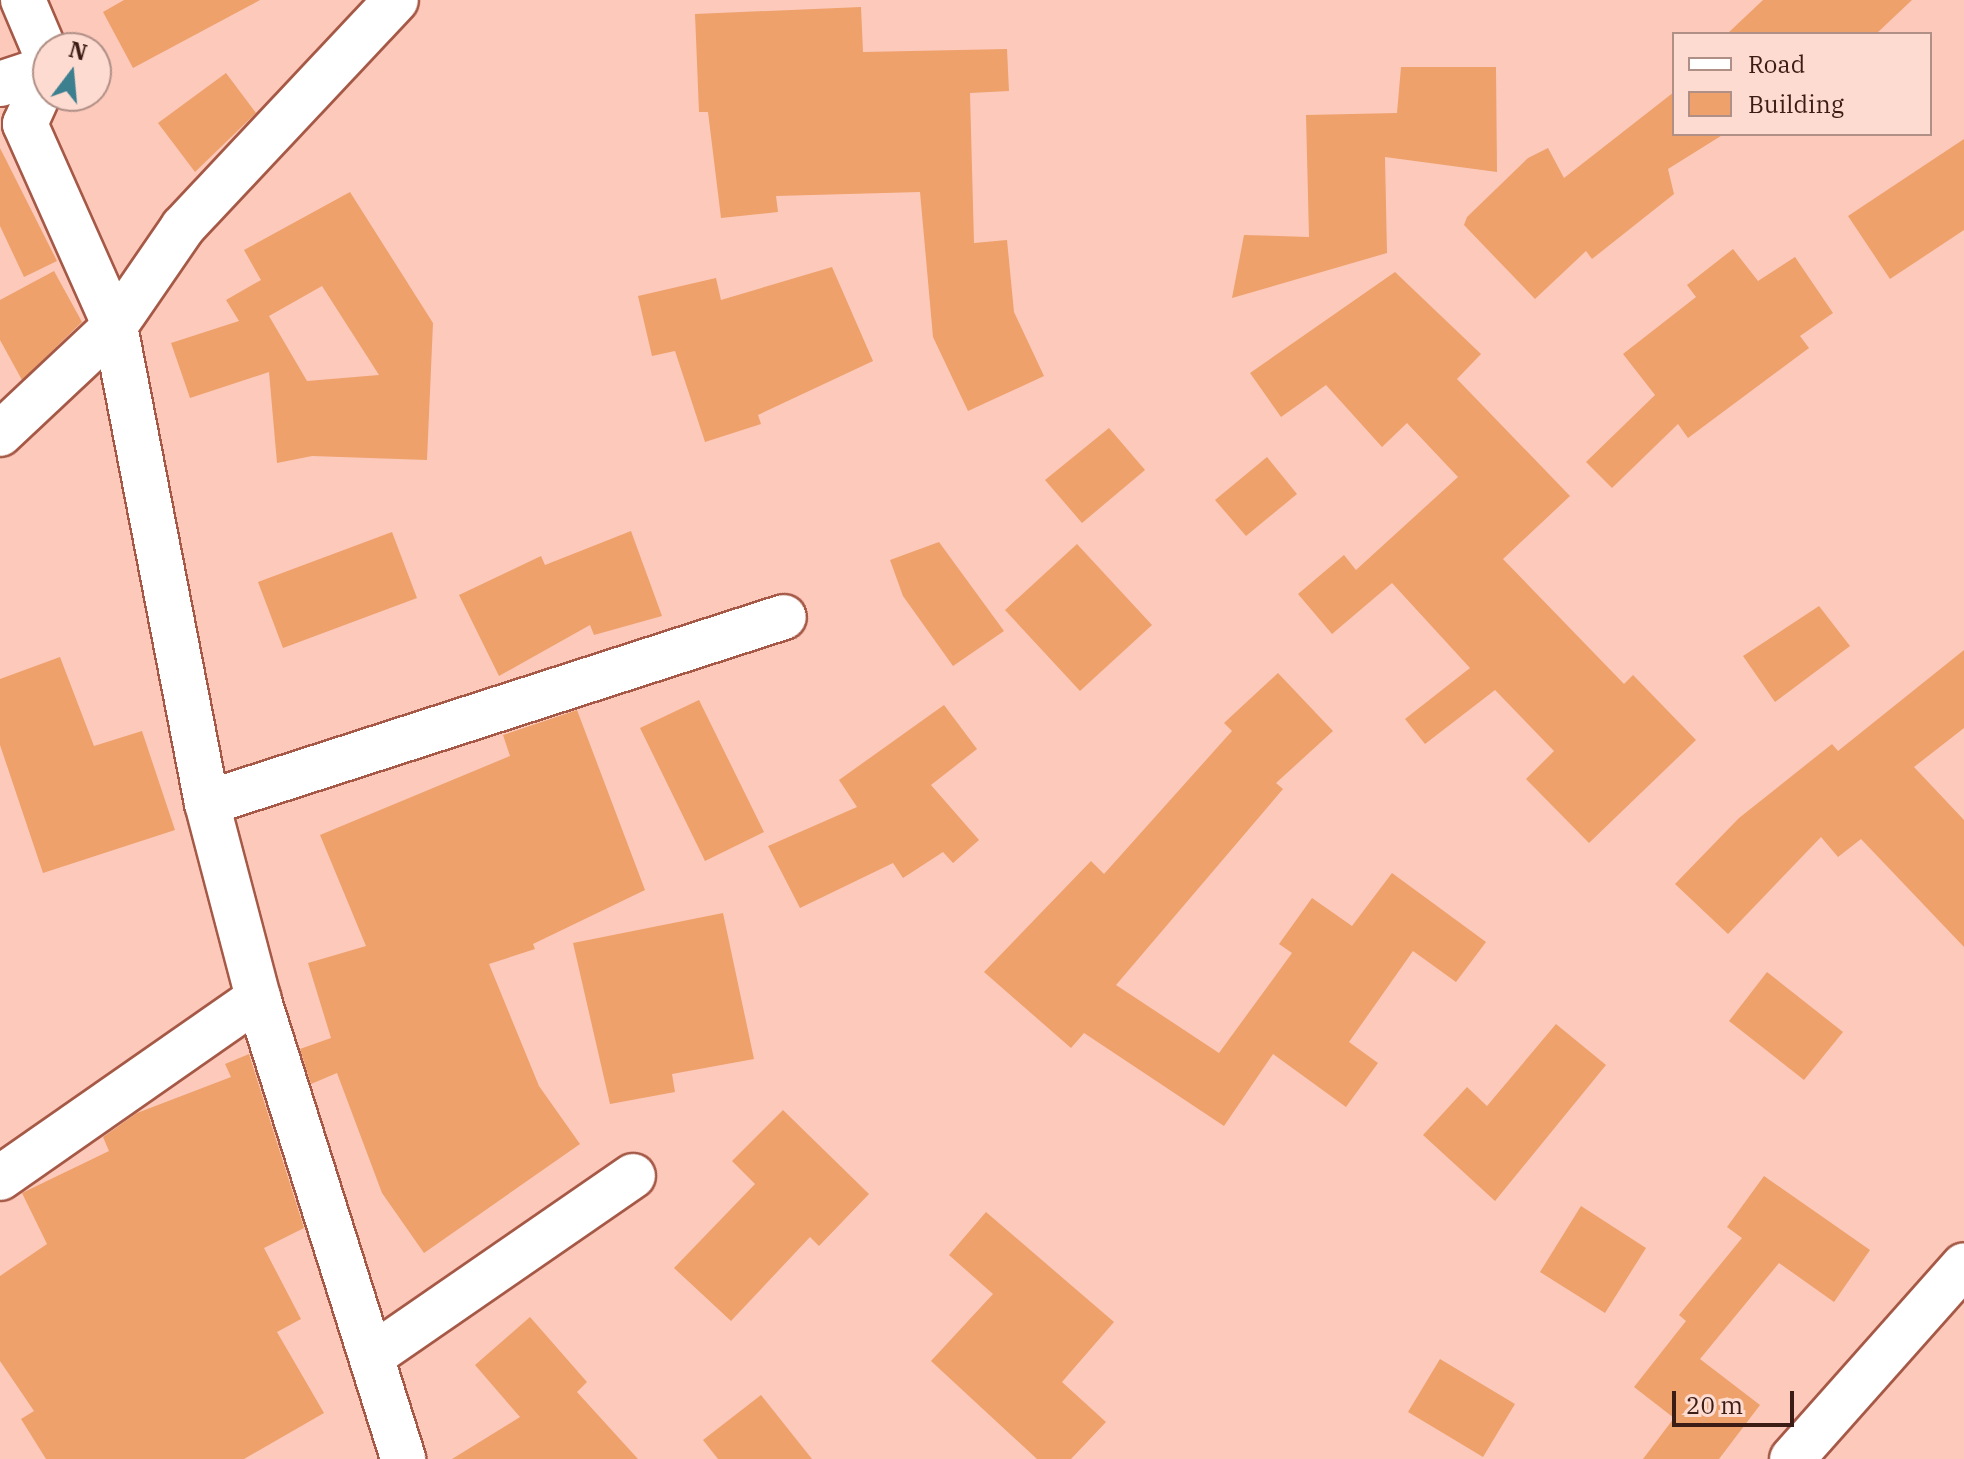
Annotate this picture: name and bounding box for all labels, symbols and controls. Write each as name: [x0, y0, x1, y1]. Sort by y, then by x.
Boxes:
north arrow: [32, 32, 112, 112]
legend: [1672, 32, 1932, 136]
text: N: [66, 34, 91, 67]
text: Road: [1748, 48, 1805, 80]
text: Building: [1748, 88, 1844, 120]
scale bar: [1676, 1375, 1798, 1425]
text: 20 m: [1686, 1389, 1743, 1421]

